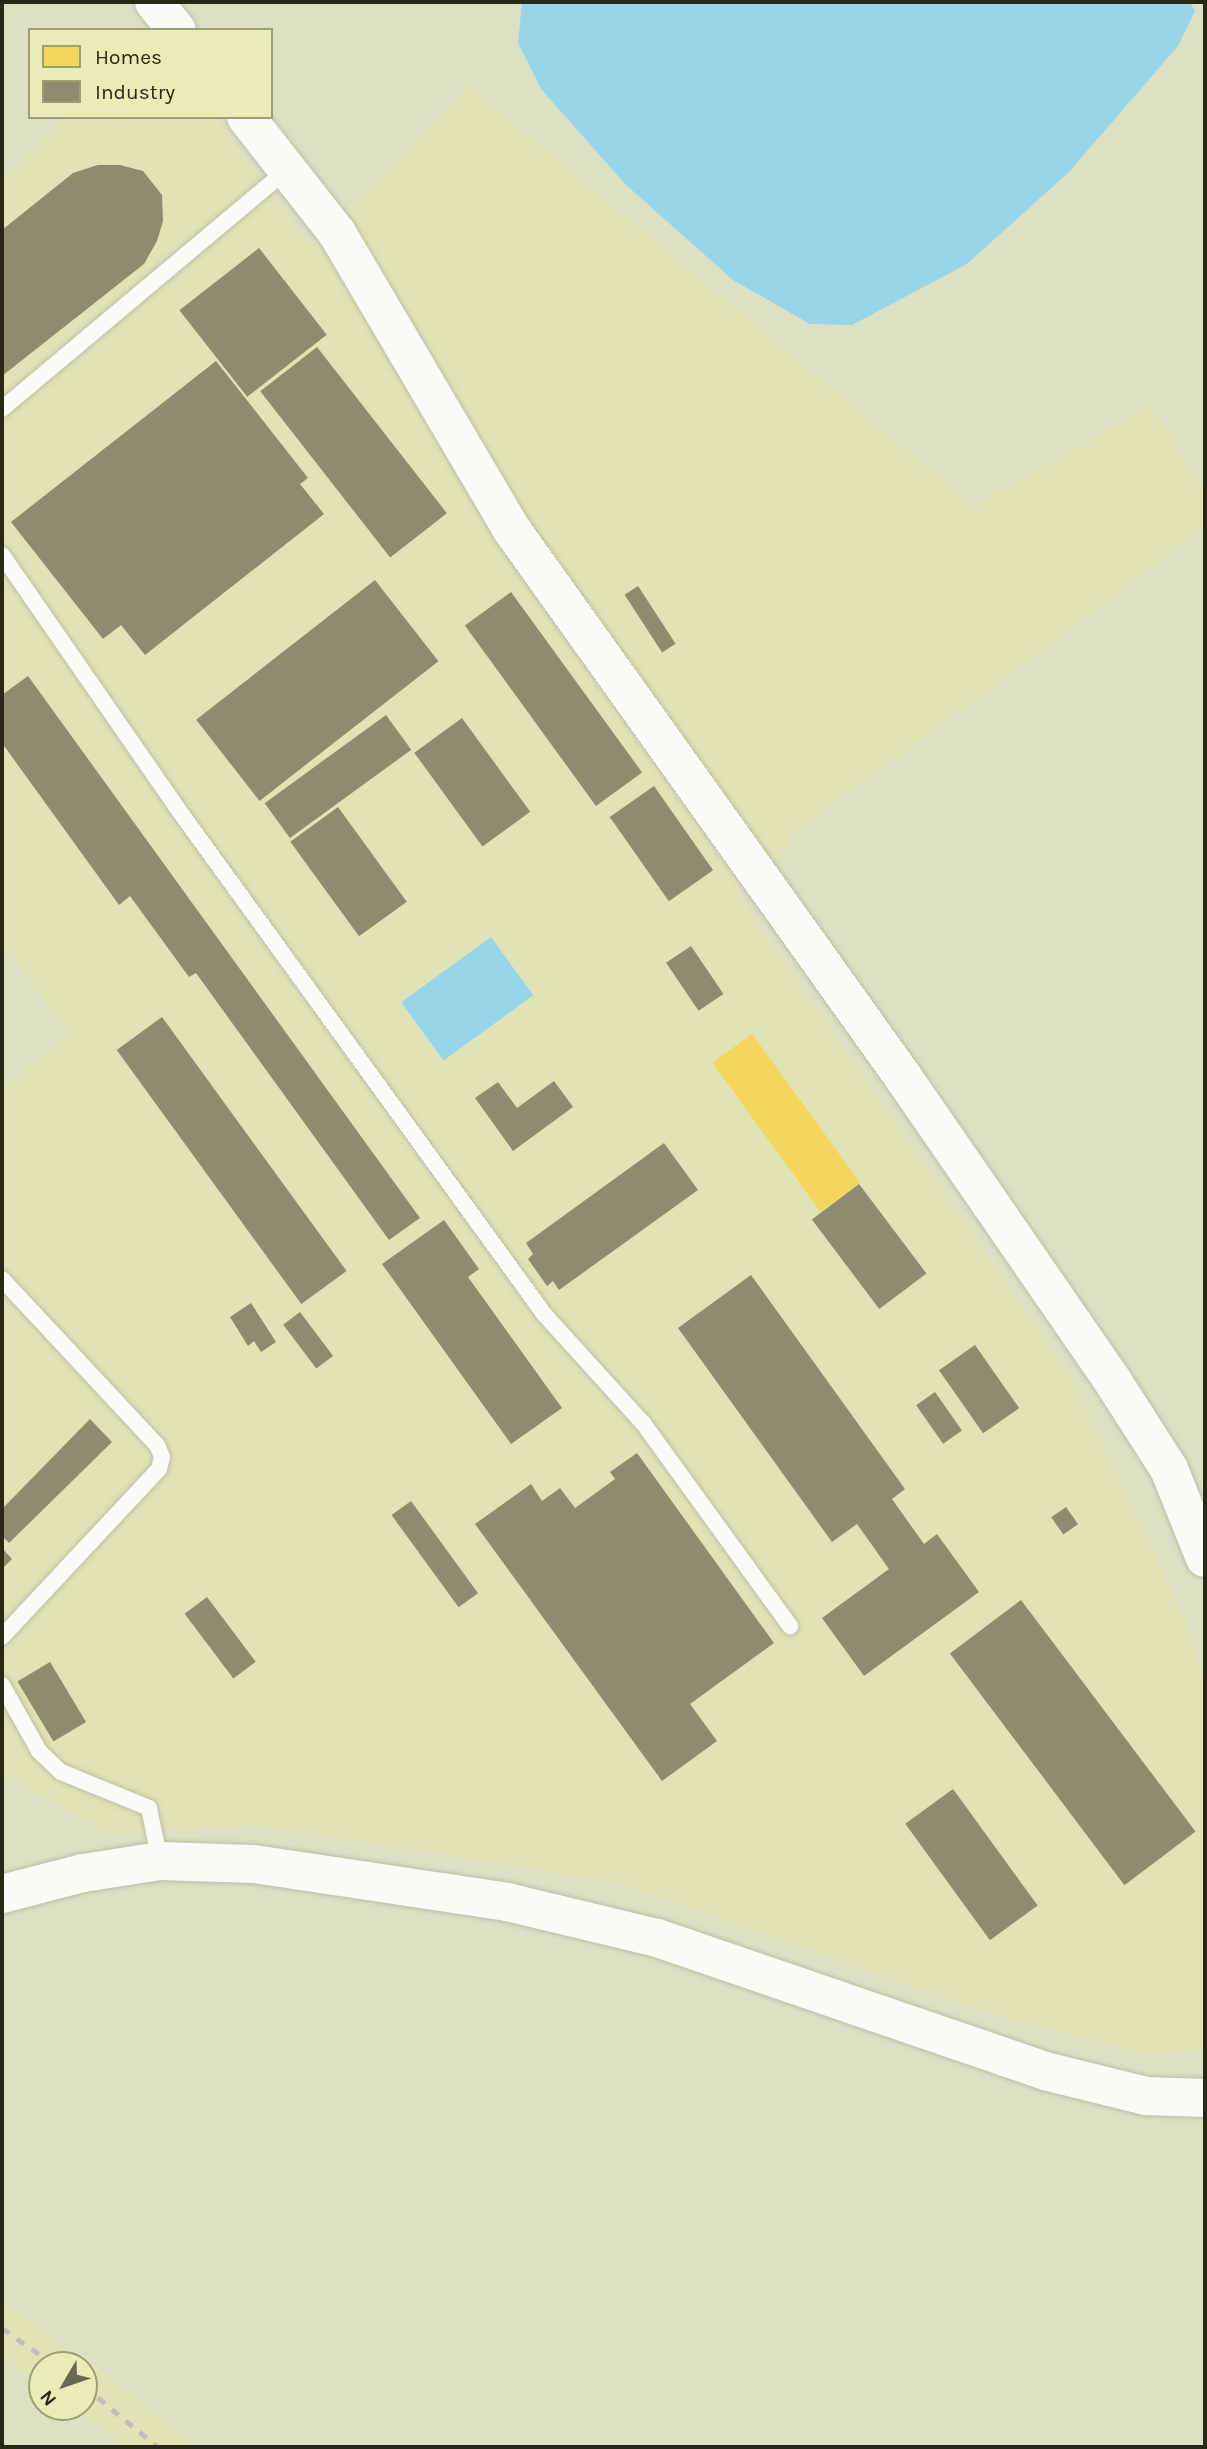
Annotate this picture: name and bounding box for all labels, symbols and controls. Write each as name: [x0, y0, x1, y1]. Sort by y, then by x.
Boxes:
legend: [28, 28, 273, 119]
text: Homes: [95, 45, 162, 69]
text: Industry: [95, 80, 175, 104]
north arrow: [28, 2351, 98, 2421]
text: N: [35, 2386, 61, 2410]

